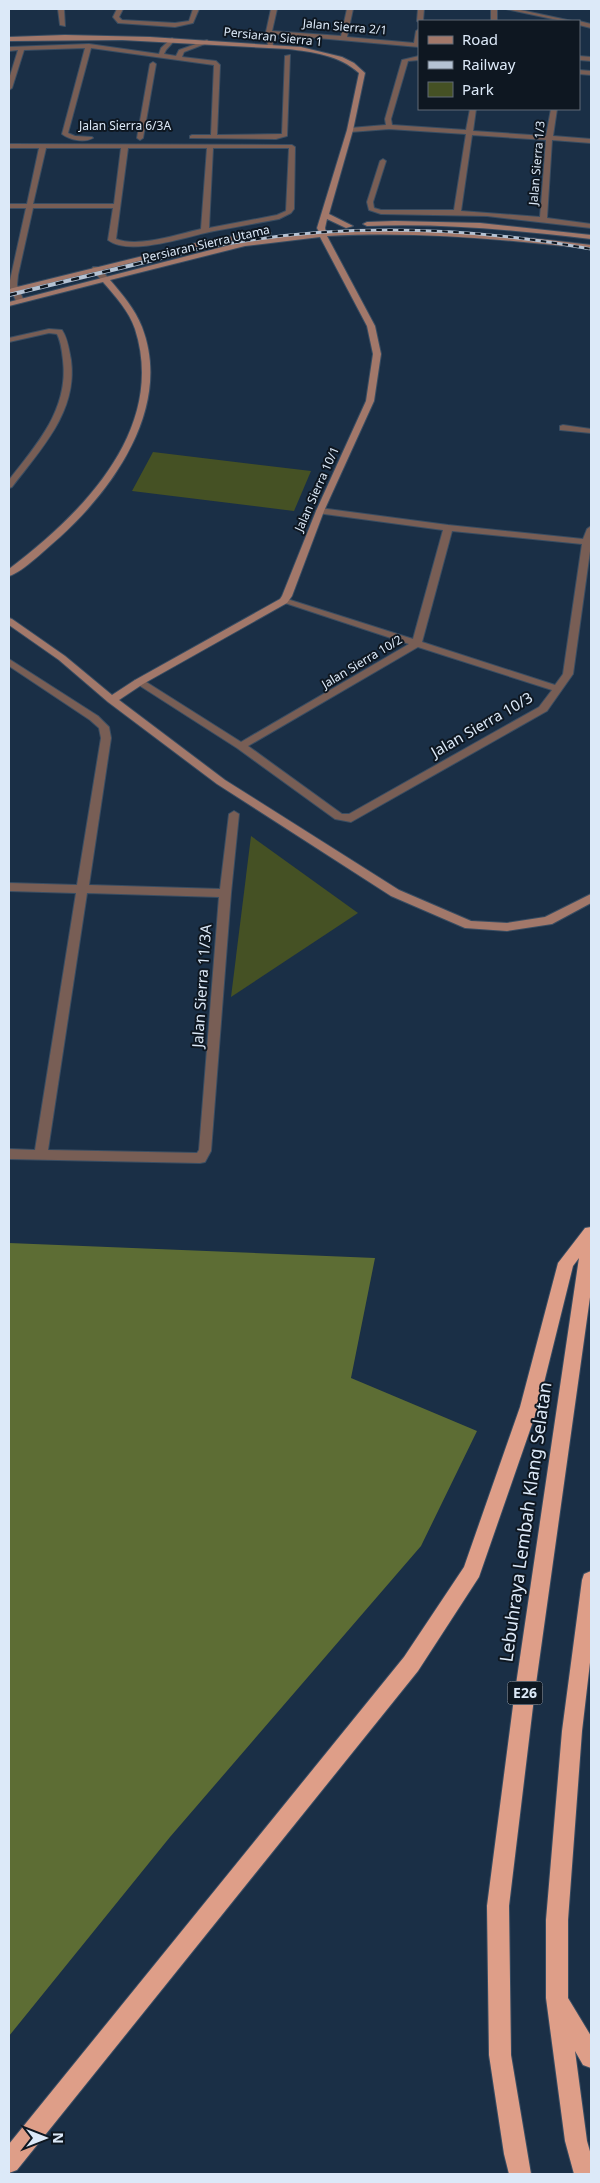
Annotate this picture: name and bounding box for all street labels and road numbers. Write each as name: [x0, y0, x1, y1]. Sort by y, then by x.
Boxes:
street label: Jalan Sierra 2/1: [301, 14, 388, 39]
street label: Persiaran Sierra 1: [223, 23, 323, 50]
street label: Jalan Sierra 6/3A: [78, 117, 171, 134]
street label: Jalan Sierra 1/3: [524, 120, 549, 207]
street label: Persiaran Sierra Utama: [140, 221, 271, 266]
street label: Jalan Sierra 10/1: [290, 444, 343, 535]
street label: Jalan Sierra 10/2: [317, 631, 405, 693]
street label: Jalan Sierra 10/3: [425, 687, 536, 762]
street label: Jalan Sierra 11/3A: [187, 923, 215, 1050]
street label: Lebuhraya Lembah Klang Selatan: [493, 1380, 557, 1663]
road number: E26: [508, 1682, 542, 1705]

